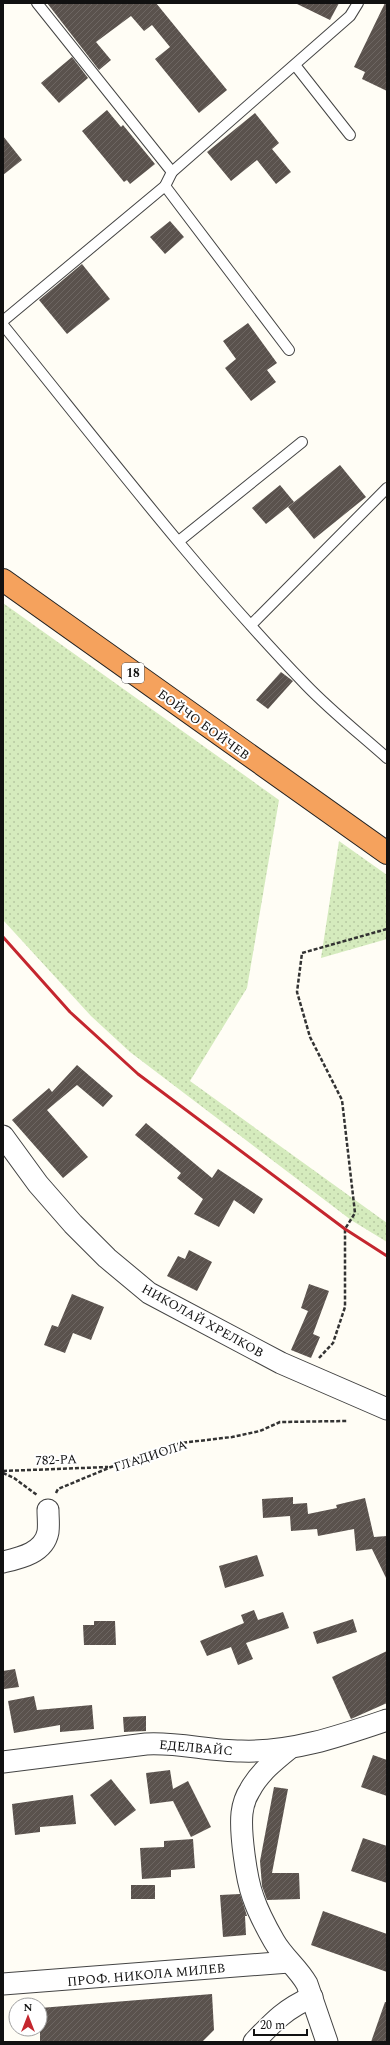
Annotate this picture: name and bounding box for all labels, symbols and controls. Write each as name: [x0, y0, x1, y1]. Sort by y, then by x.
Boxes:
road number: 18: [122, 663, 144, 683]
street label: БОЙЧО БОЙЧЕВ: [153, 684, 254, 765]
street label: НИКОЛАЙ ХРЕЛКОВ: [138, 1279, 267, 1363]
street label: ГЛАДИОЛА: [111, 1435, 190, 1477]
street label: 782-РА: [35, 1449, 77, 1471]
street label: ЕДЕЛВАЙС: [158, 1735, 234, 1761]
street label: ПРОФ. НИКОЛА МИЛЕВ: [66, 1958, 226, 1992]
north arrow: [8, 1997, 48, 2037]
text: N: [24, 1999, 33, 2016]
scale bar: [254, 2011, 307, 2037]
text: 20 m: [260, 2016, 285, 2035]

